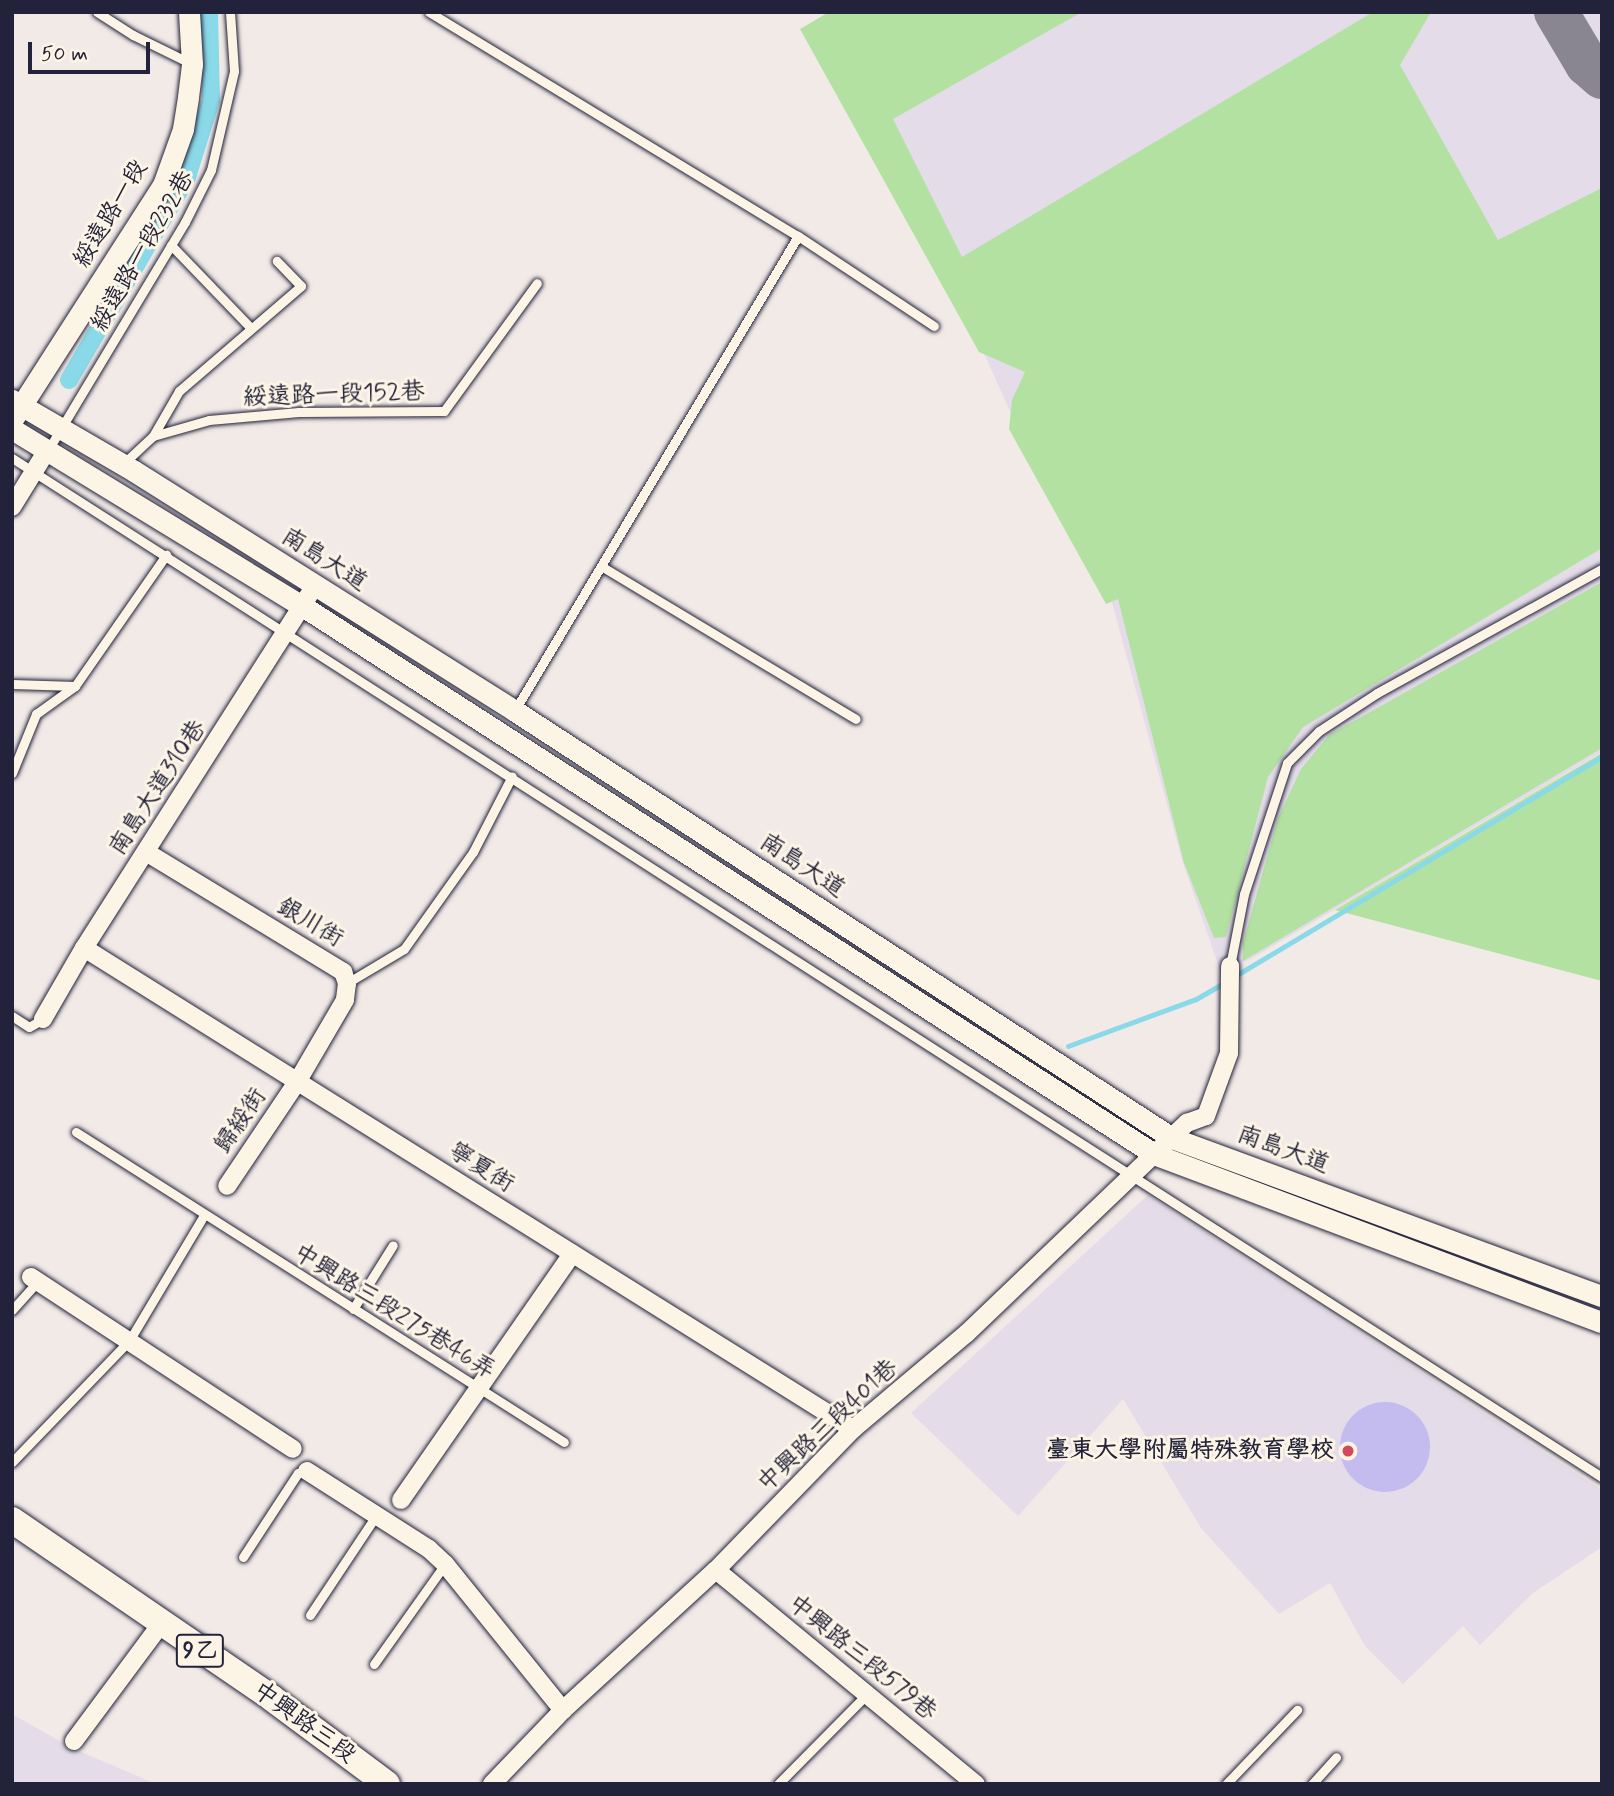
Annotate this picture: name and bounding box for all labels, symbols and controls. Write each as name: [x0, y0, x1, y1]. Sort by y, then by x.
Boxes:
scale bar: [32, 28, 154, 72]
text: 50 m: [41, 40, 88, 68]
street label: 綏遠路一段: [68, 155, 154, 273]
street label: 綏遠路一段232巷: [85, 166, 201, 336]
street label: 綏遠路一段152巷: [243, 377, 425, 413]
street label: 南島大道: [276, 522, 372, 598]
street label: 南島大道310巷: [104, 715, 212, 861]
street label: 南島大道: [754, 828, 850, 904]
street label: 銀川街: [272, 892, 348, 954]
street label: 歸綏街: [209, 1083, 273, 1159]
street label: 南島大道: [1233, 1120, 1333, 1180]
street label: 寧夏街: [443, 1137, 519, 1199]
street label: 中興路三段275巷46弄: [288, 1238, 500, 1386]
street label: 中興路三段401巷: [752, 1354, 904, 1498]
place label: 臺東大學附屬特殊教育學校: [1046, 1437, 1334, 1465]
marker: 臺東大學附屬特殊教育學校: [1340, 1443, 1356, 1459]
street label: 中興路三段579巷: [782, 1589, 942, 1727]
road number: 9乙: [176, 1632, 224, 1670]
street label: 中興路三段: [247, 1676, 361, 1770]

